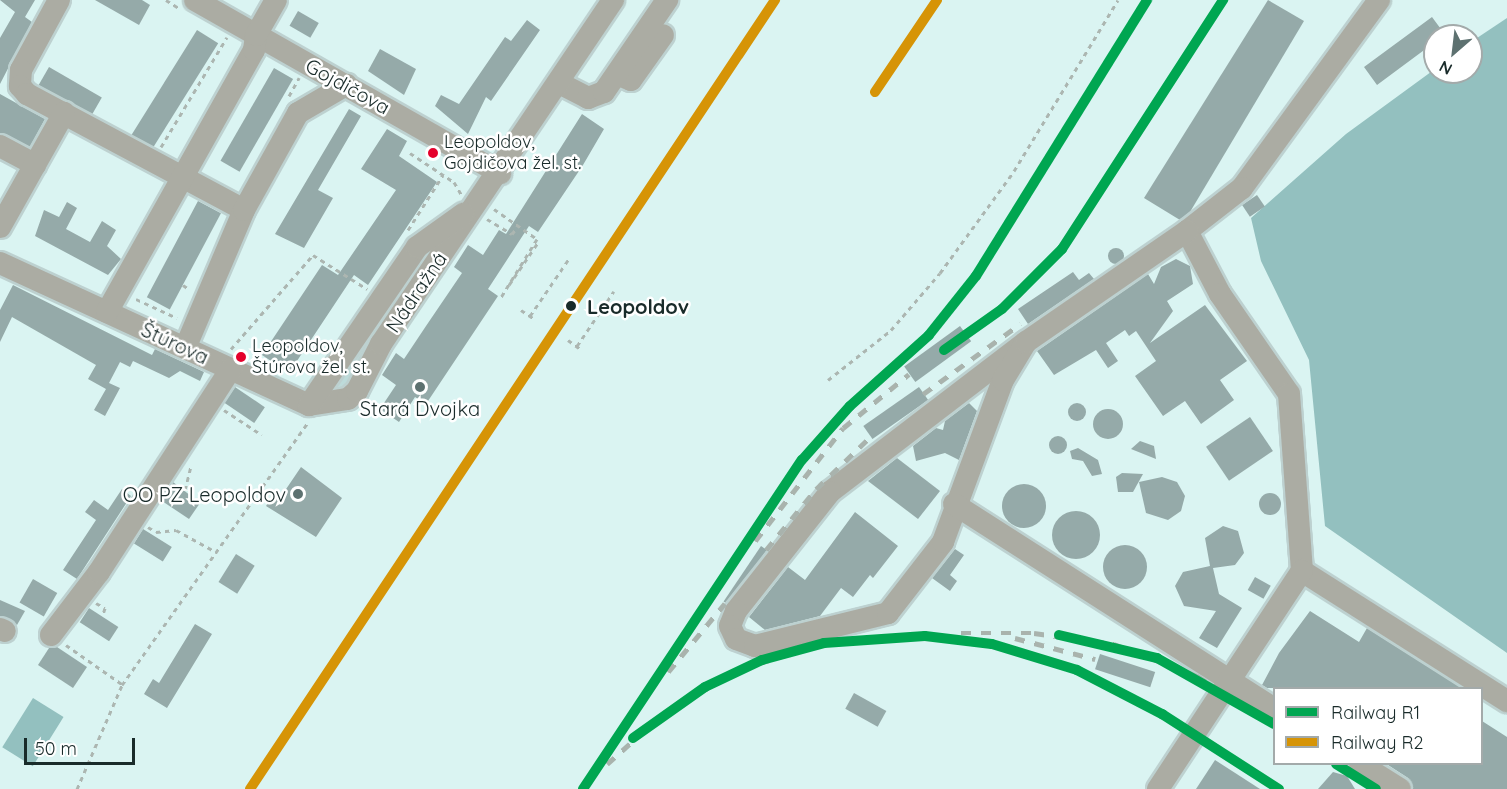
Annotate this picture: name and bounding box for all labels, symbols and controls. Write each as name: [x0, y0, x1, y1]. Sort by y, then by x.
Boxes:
north arrow: [1423, 24, 1483, 84]
street label: Gojdičova: [302, 53, 394, 119]
text: N: [1436, 57, 1455, 80]
place label: Leopoldov, Gojdičova žel. st.: [444, 132, 581, 174]
marker: Leopoldov, Gojdičova žel. st.: [427, 147, 439, 159]
street label: Nádražná: [380, 247, 452, 337]
place label: Leopoldov: [587, 294, 689, 318]
marker: Leopoldov: [560, 295, 582, 317]
street label: Štúrova: [138, 317, 212, 369]
place label: Leopoldov, Štúrova žel. st.: [252, 336, 370, 378]
marker: Leopoldov, Štúrova žel. st.: [235, 351, 247, 363]
marker: Stará Dvojka: [413, 380, 427, 394]
place label: Stará Dvojka: [360, 396, 480, 420]
place label: OO PZ Leopoldov: [123, 482, 286, 506]
marker: OO PZ Leopoldov: [291, 487, 305, 501]
legend: [1273, 687, 1483, 765]
text: Railway R1: [1331, 701, 1420, 724]
scale bar: [27, 726, 138, 764]
text: Railway R2: [1331, 731, 1423, 754]
text: 50 m: [35, 737, 77, 760]

